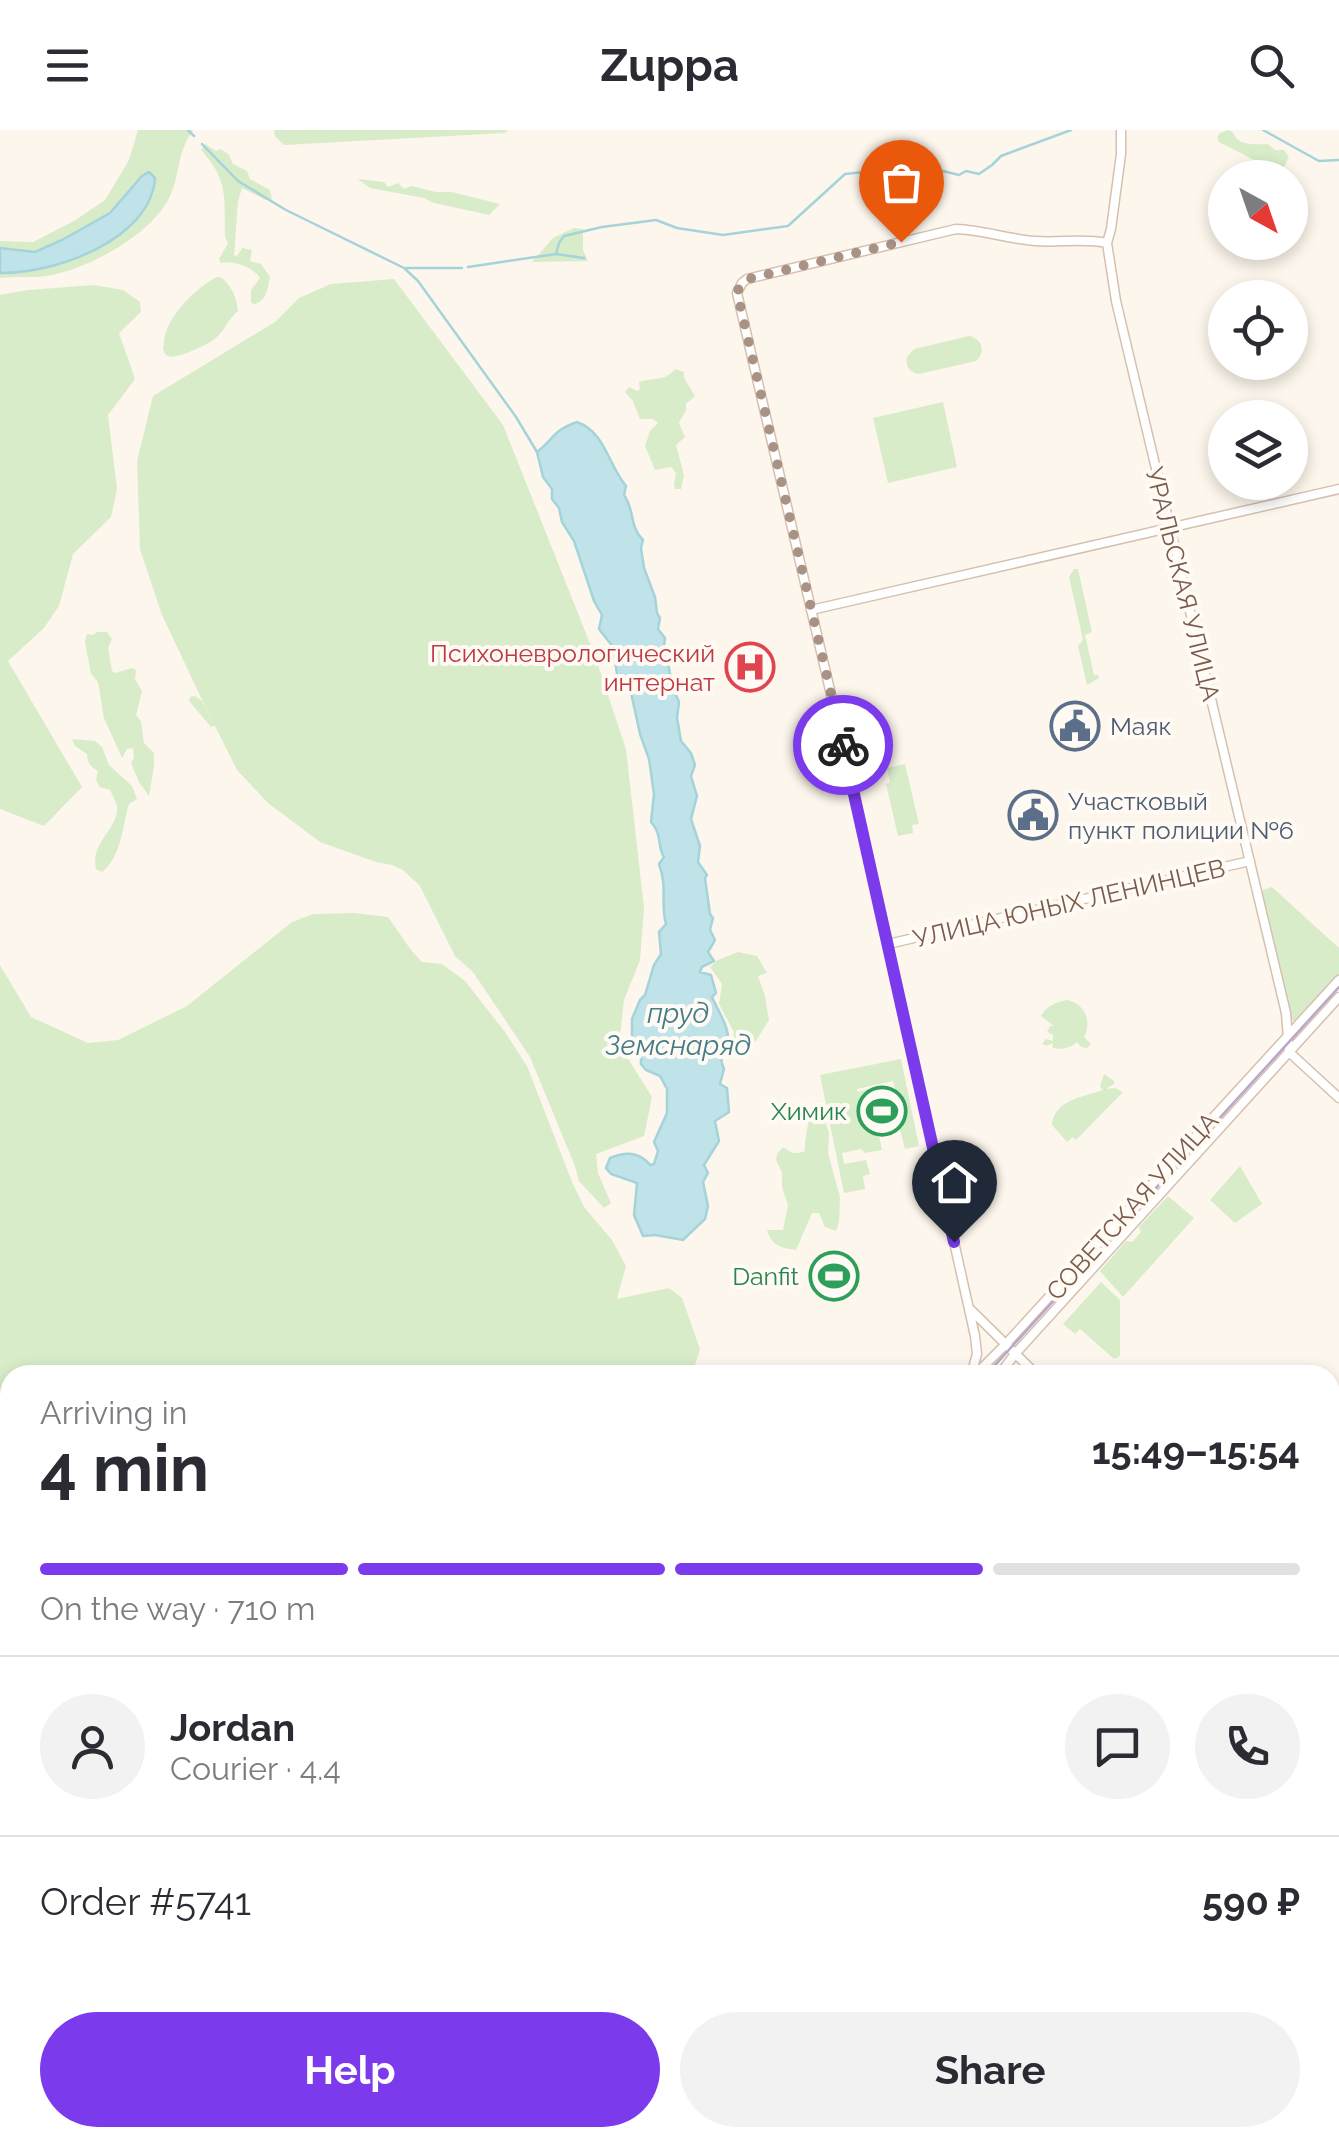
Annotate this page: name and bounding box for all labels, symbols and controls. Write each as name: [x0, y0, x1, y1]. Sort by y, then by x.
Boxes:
icon: menu: [40, 38, 95, 93]
icon: search: [1244, 38, 1299, 93]
text: Zuppa: [600, 39, 739, 92]
pin: [859, 140, 944, 243]
icon: bag: [874, 155, 929, 210]
north arrow: [1208, 160, 1308, 260]
map controls: [1208, 160, 1308, 500]
button: locate: [1208, 280, 1308, 380]
button: layers: [1208, 400, 1308, 500]
street label: УРАЛЬСКАЯ УЛИЦА: [1139, 464, 1227, 704]
place label: Психоневрологический интернат: [430, 638, 715, 697]
hospital icon: Психоневрологический интернат: [724, 641, 776, 693]
courier: [793, 695, 893, 795]
public building icon: Маяк: [1049, 700, 1101, 752]
place label: Маяк: [1110, 711, 1171, 741]
icon: bike: [816, 718, 871, 773]
place label: Участковый пункт полиции №6: [1068, 786, 1294, 845]
public building icon: Участковый пункт полиции №6: [1007, 789, 1059, 841]
street label: УЛИЦА ЮНЫХ ЛЕНИНЦЕВ: [910, 852, 1228, 954]
water label: пруд Земснаряд: [605, 997, 751, 1062]
sports icon: Химик: [856, 1085, 908, 1137]
place label: Химик: [771, 1096, 847, 1126]
street label: СОВЕТСКАЯ УЛИЦА: [1040, 1106, 1224, 1306]
pin: [912, 1140, 997, 1243]
icon: home: [927, 1155, 982, 1210]
sports icon: Danfit: [808, 1250, 860, 1302]
place label: Danfit: [732, 1261, 800, 1291]
text: Arriving in: [40, 1394, 187, 1431]
text: 15:49–15:54: [1092, 1428, 1300, 1473]
text: 4 min: [40, 1430, 209, 1506]
text: On the way · 710 m: [40, 1590, 316, 1627]
button: person: [40, 1694, 145, 1799]
button: chat: [1065, 1694, 1170, 1799]
button: phone: [1195, 1694, 1300, 1799]
text: Jordan: [170, 1705, 295, 1750]
text: Courier · 4.4: [170, 1750, 341, 1787]
text: Order #5741: [40, 1879, 251, 1924]
text: 590 ₽: [1202, 1879, 1300, 1924]
button: Help: [40, 2012, 660, 2127]
button: Share: [680, 2012, 1300, 2127]

